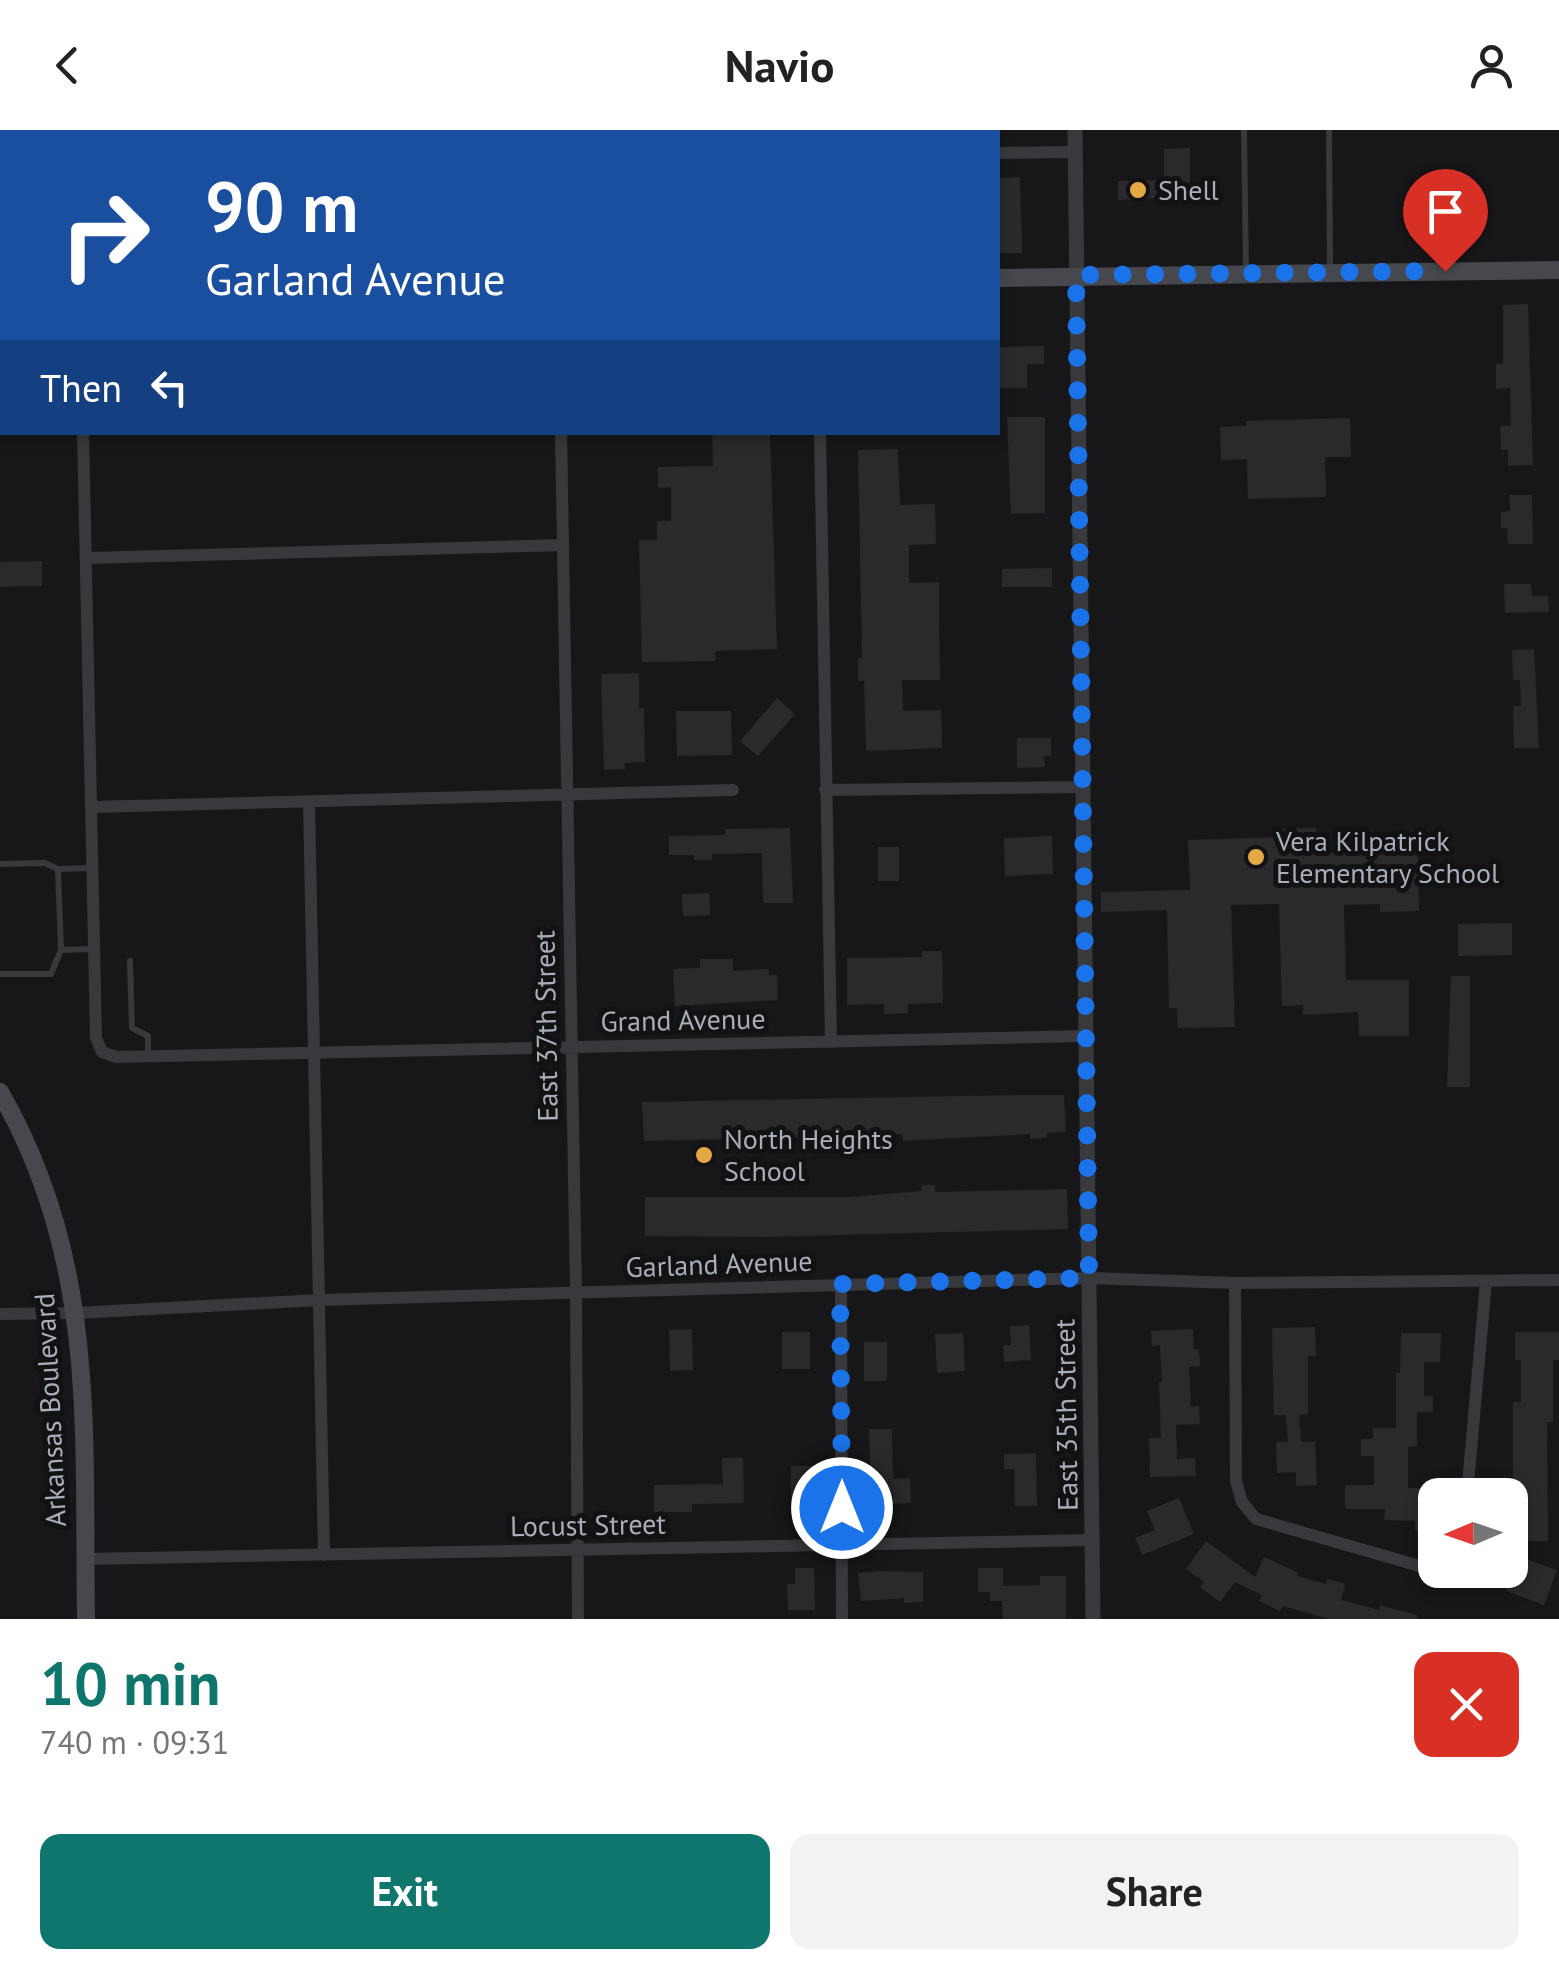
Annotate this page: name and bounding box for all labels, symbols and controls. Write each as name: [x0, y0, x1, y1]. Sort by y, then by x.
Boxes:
text: Navio: [725, 36, 834, 94]
icon: back: [40, 38, 95, 93]
icon: person: [1464, 38, 1519, 93]
text: 90 m: [205, 161, 358, 251]
pin: [1403, 169, 1488, 272]
icon: right: [40, 170, 170, 300]
place label: Shell: [1158, 171, 1219, 208]
marker: Shell: [1127, 179, 1149, 201]
icon: arrive: [1418, 184, 1473, 239]
text: Garland Avenue: [205, 249, 506, 307]
icon: left: [142, 360, 197, 415]
text: Then: [40, 363, 122, 412]
place label: Vera Kilpatrick Elementary School: [1275, 822, 1499, 891]
marker: Vera Kilpatrick Elementary School: [1245, 846, 1267, 868]
street label: East 37th Street: [525, 930, 566, 1122]
street label: Grand Avenue: [600, 1000, 766, 1039]
place label: North Heights School: [724, 1120, 893, 1189]
marker: North Heights School: [693, 1144, 715, 1166]
street label: Garland Avenue: [625, 1242, 813, 1285]
street label: Arkansas Boulevard: [25, 1292, 74, 1528]
street label: East 35th Street: [1045, 1318, 1086, 1511]
position arrow: [790, 1456, 894, 1560]
north arrow: [1418, 1478, 1528, 1588]
map controls: [1418, 1478, 1528, 1588]
street label: Locust Street: [510, 1505, 667, 1544]
text: 10 min: [40, 1644, 220, 1722]
button: close: [1414, 1652, 1519, 1757]
text: 740 m · 09:31: [40, 1721, 229, 1763]
button: Exit: [40, 1834, 770, 1949]
button: Share: [790, 1834, 1519, 1949]

